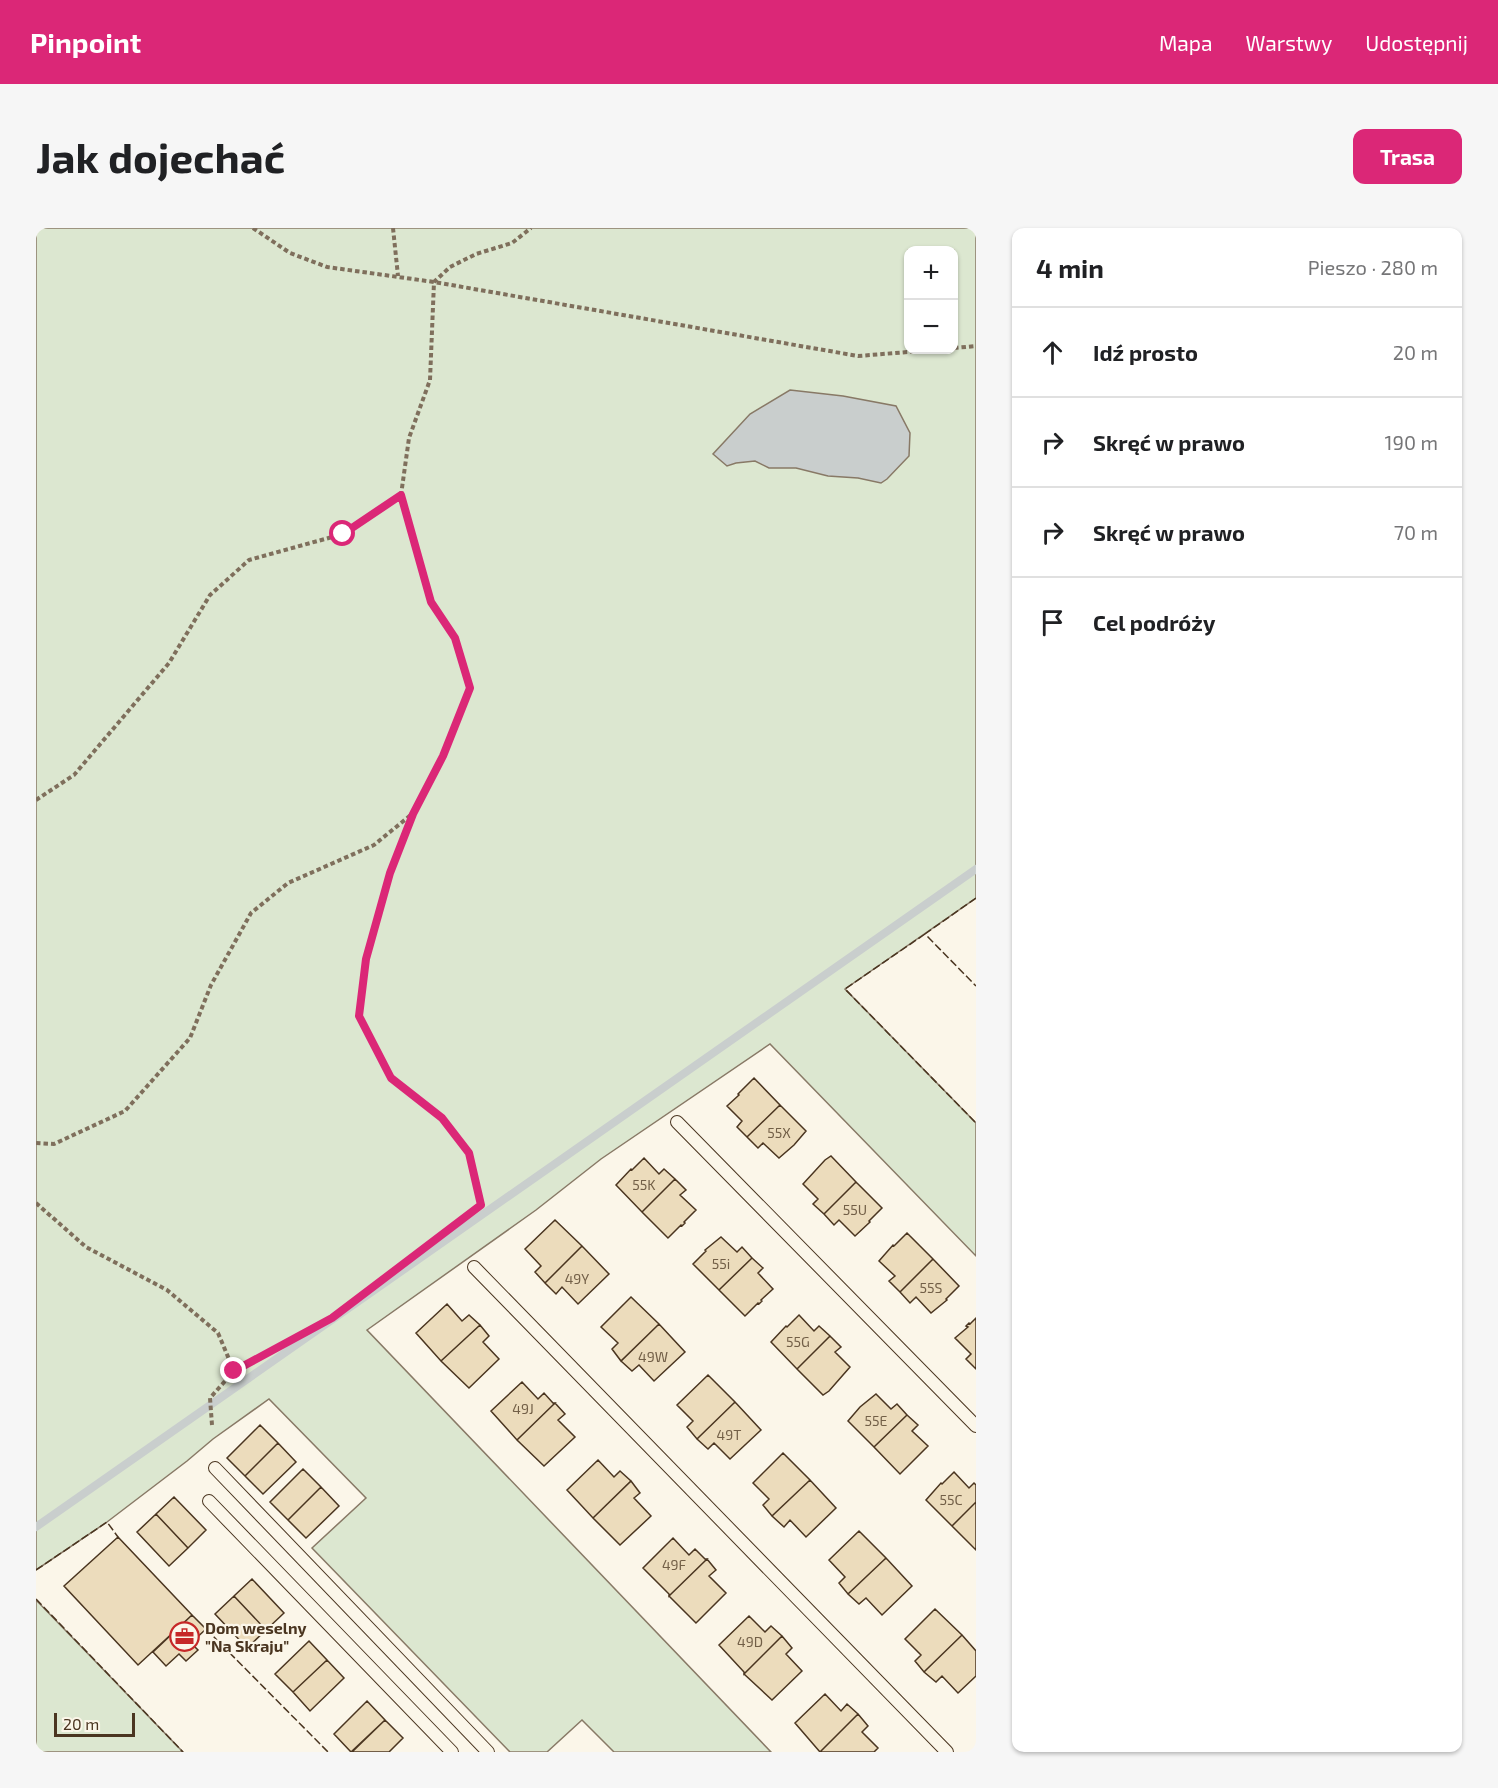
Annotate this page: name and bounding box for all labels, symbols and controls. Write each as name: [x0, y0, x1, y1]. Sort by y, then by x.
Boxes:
text: Pinpoint: [30, 25, 141, 59]
text: Mapa: [1159, 30, 1213, 55]
text: Warstwy: [1246, 30, 1332, 55]
text: Udostępnij: [1365, 30, 1468, 55]
button: Trasa: [1353, 129, 1462, 184]
text: Jak dojechać: [36, 131, 285, 181]
map controls: [904, 246, 958, 354]
button: +: [904, 246, 958, 300]
text: 4 min: [1036, 252, 1104, 283]
text: Pieszo · 280 m: [1308, 255, 1438, 279]
button: −: [904, 300, 958, 354]
icon: ahead: [1036, 336, 1069, 369]
text: Idź prosto: [1093, 339, 1198, 365]
text: 20 m: [1393, 340, 1438, 364]
icon: right: [1036, 426, 1069, 459]
text: Skręć w prawo: [1093, 429, 1245, 455]
text: 190 m: [1385, 430, 1438, 454]
icon: right: [1036, 516, 1069, 549]
text: Skręć w prawo: [1093, 519, 1245, 545]
route start: [329, 520, 355, 546]
text: 70 m: [1394, 520, 1438, 544]
icon: arrive: [1036, 606, 1069, 639]
text: Cel podróży: [1093, 609, 1215, 635]
house number: 55X: [767, 1124, 791, 1141]
house number: 55K: [632, 1176, 656, 1193]
house number: 55U: [843, 1201, 867, 1218]
house number: 55i: [712, 1255, 730, 1272]
house number: 49Y: [565, 1270, 589, 1287]
house number: 55S: [920, 1279, 943, 1296]
house number: 55G: [786, 1333, 810, 1350]
house number: 49W: [638, 1348, 668, 1365]
route end: [220, 1357, 246, 1383]
house number: 49J: [512, 1400, 534, 1417]
house number: 55E: [865, 1412, 888, 1429]
house number: 49T: [717, 1426, 741, 1443]
house number: 55C: [940, 1491, 963, 1508]
house number: 49F: [662, 1556, 687, 1573]
place label: Dom weselny "Na Skraju": [205, 1618, 307, 1655]
office icon: Dom weselny "Na Skraju": [168, 1620, 200, 1652]
house number: 49D: [737, 1633, 763, 1650]
scale bar: [54, 1710, 135, 1738]
text: 20 m: [63, 1714, 99, 1733]

